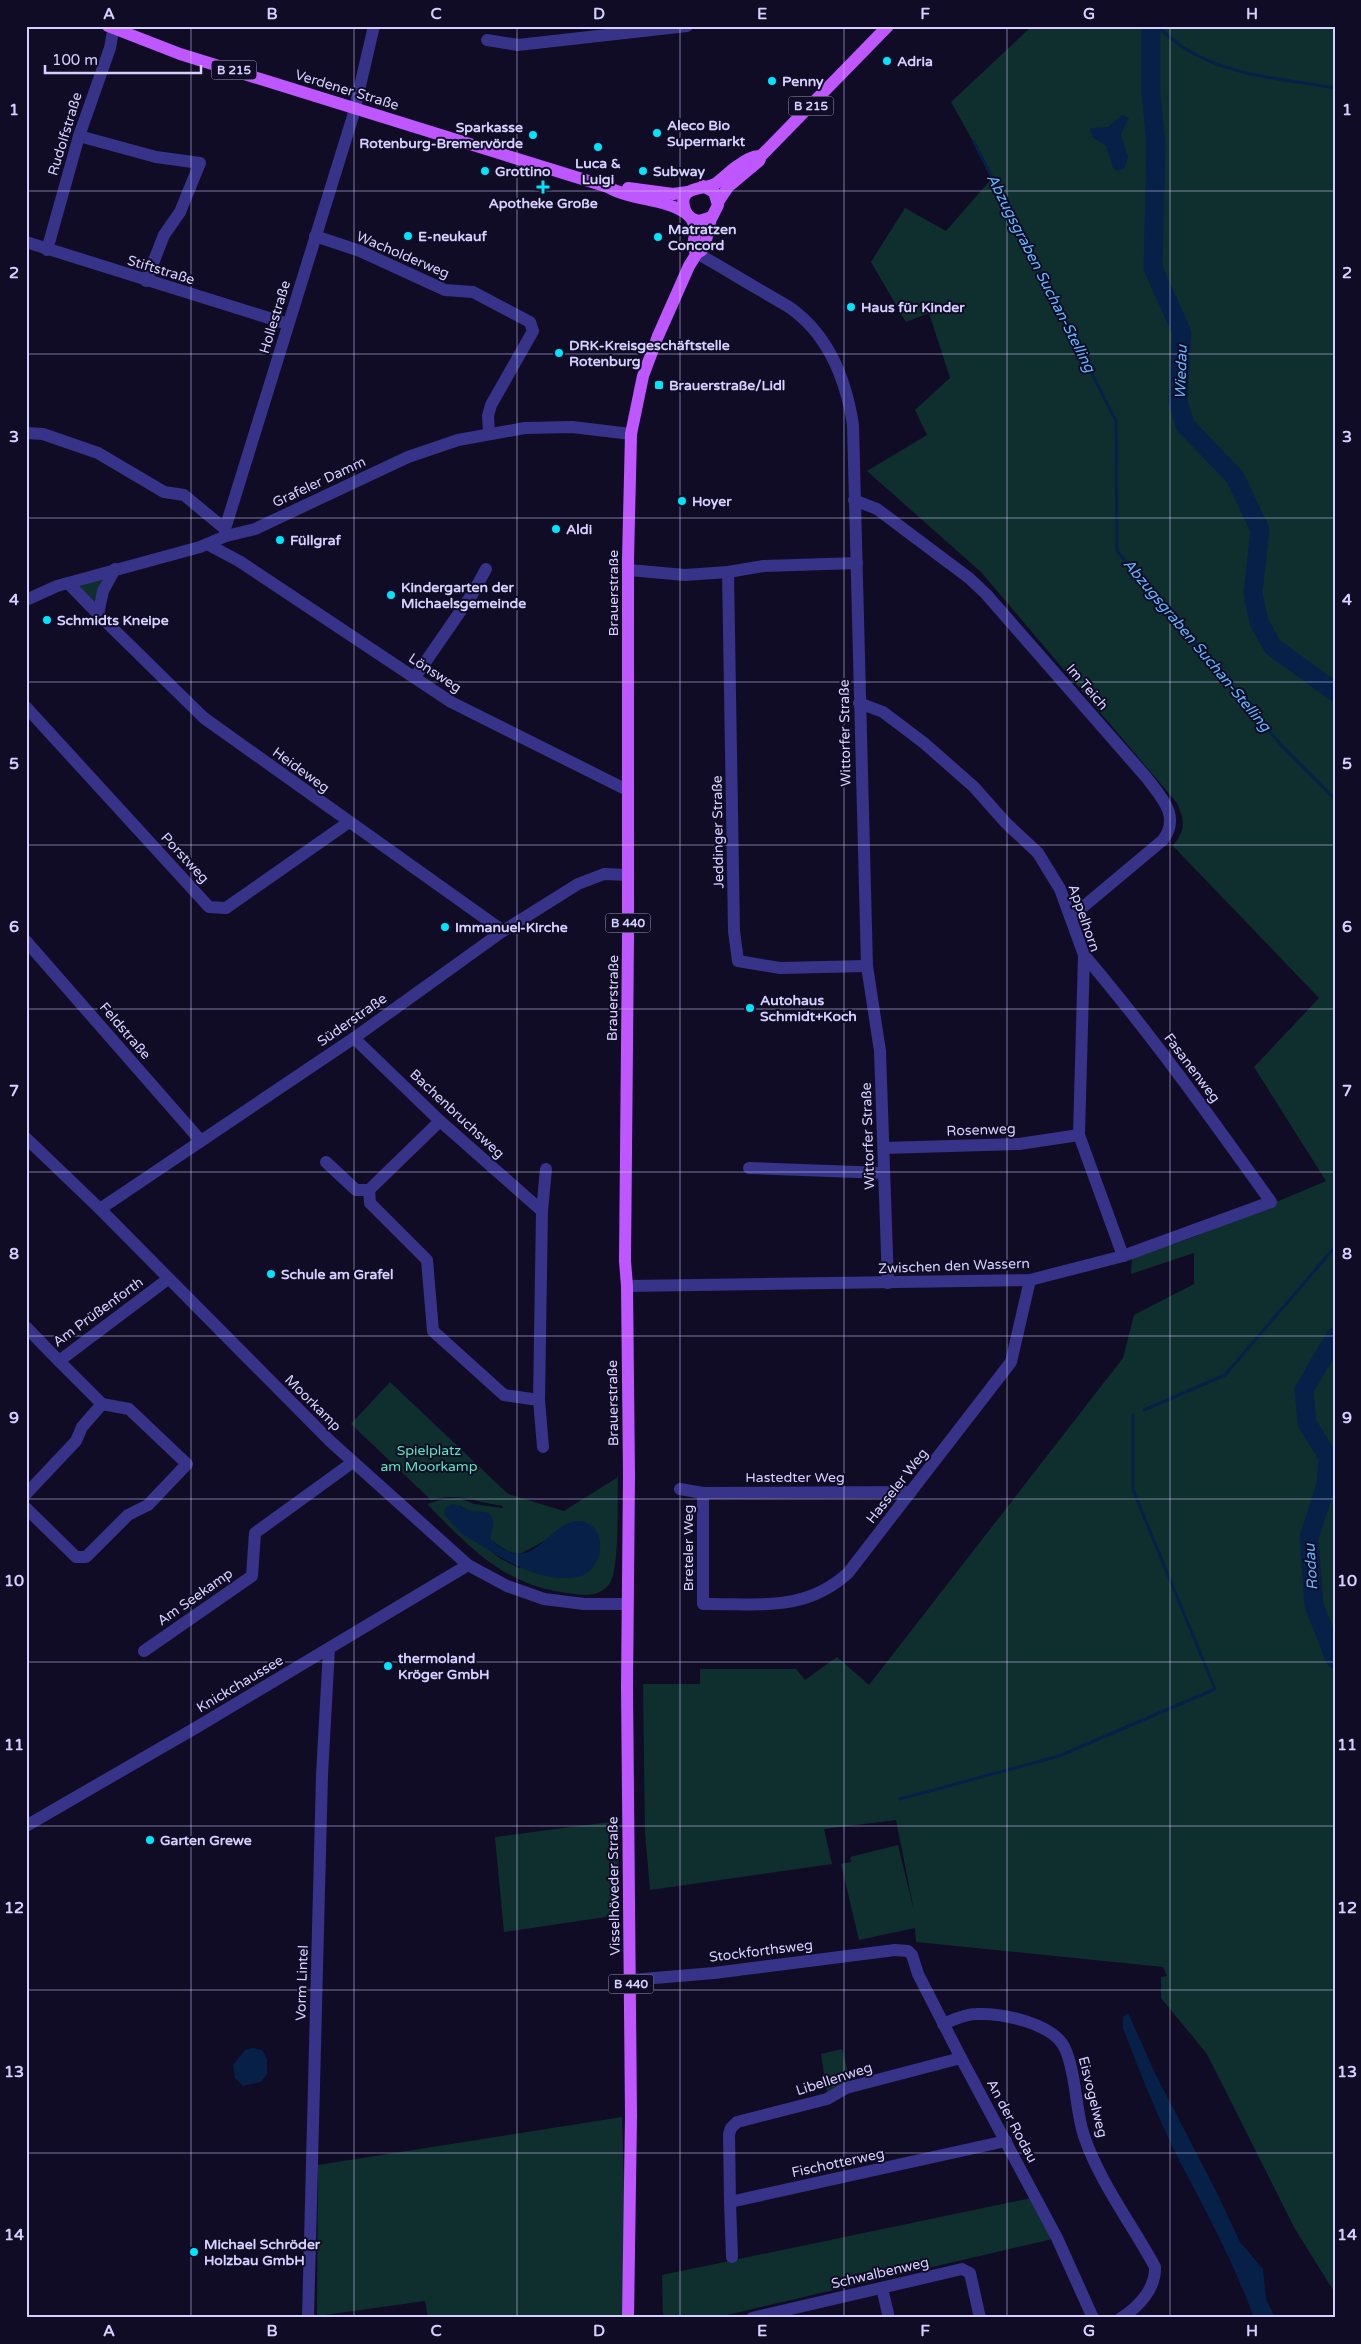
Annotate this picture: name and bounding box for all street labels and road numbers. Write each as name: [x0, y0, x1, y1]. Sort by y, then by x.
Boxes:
road number: B 215: [212, 60, 256, 80]
street label: Verdener Straße: [293, 66, 401, 114]
street label: Rudolfstraße: [44, 90, 86, 178]
road number: B 215: [788, 96, 834, 115]
street label: Wacholderweg: [354, 228, 452, 282]
street label: Stiftstraße: [125, 252, 197, 288]
street label: Hollestraße: [256, 278, 294, 356]
street label: Grafeler Damm: [270, 453, 368, 511]
street label: Brauerstraße: [605, 550, 622, 636]
street label: Lönsweg: [405, 650, 465, 696]
street label: Im Teich: [1062, 661, 1112, 713]
street label: Wittorfer Straße: [836, 679, 854, 787]
street label: Heideweg: [269, 744, 333, 796]
street label: Jeddinger Straße: [709, 775, 727, 889]
street label: Porstweg: [157, 829, 213, 887]
street label: Appelhorn: [1065, 882, 1103, 954]
road number: B 440: [606, 914, 650, 932]
street label: Brauerstraße: [604, 955, 622, 1041]
street label: Süderstraße: [314, 990, 390, 1050]
street label: Feldstraße: [96, 999, 154, 1063]
street label: Fasanenweg: [1160, 1030, 1224, 1106]
street label: Bachenbruchsweg: [406, 1066, 508, 1162]
street label: Wittorfer Straße: [858, 1082, 878, 1190]
street label: Rosenweg: [946, 1120, 1016, 1140]
street label: Zwischen den Wassern: [878, 1255, 1030, 1277]
street label: Am Prüßenforth: [50, 1274, 146, 1350]
street label: Brauerstraße: [604, 1360, 622, 1446]
street label: Moorkamp: [281, 1371, 345, 1435]
street label: Hasseler Weg: [862, 1445, 932, 1527]
street label: Hastedter Weg: [745, 1469, 845, 1486]
street label: Breteler Weg: [680, 1505, 697, 1591]
street label: Am Seekamp: [154, 1565, 236, 1629]
street label: Knickchaussee: [194, 1651, 286, 1717]
street label: Visselhöveder Straße: [604, 1816, 624, 1956]
street label: Stockforthsweg: [708, 1936, 814, 1966]
street label: Vorm Lintel: [292, 1945, 312, 2021]
road number: B 440: [608, 1975, 654, 1994]
street label: Eisvogelweg: [1075, 2055, 1111, 2139]
street label: Libellenweg: [794, 2059, 874, 2099]
street label: An der Rodau: [983, 2076, 1041, 2166]
street label: Fischotterweg: [790, 2145, 886, 2181]
street label: Schwalbenweg: [829, 2253, 931, 2293]

